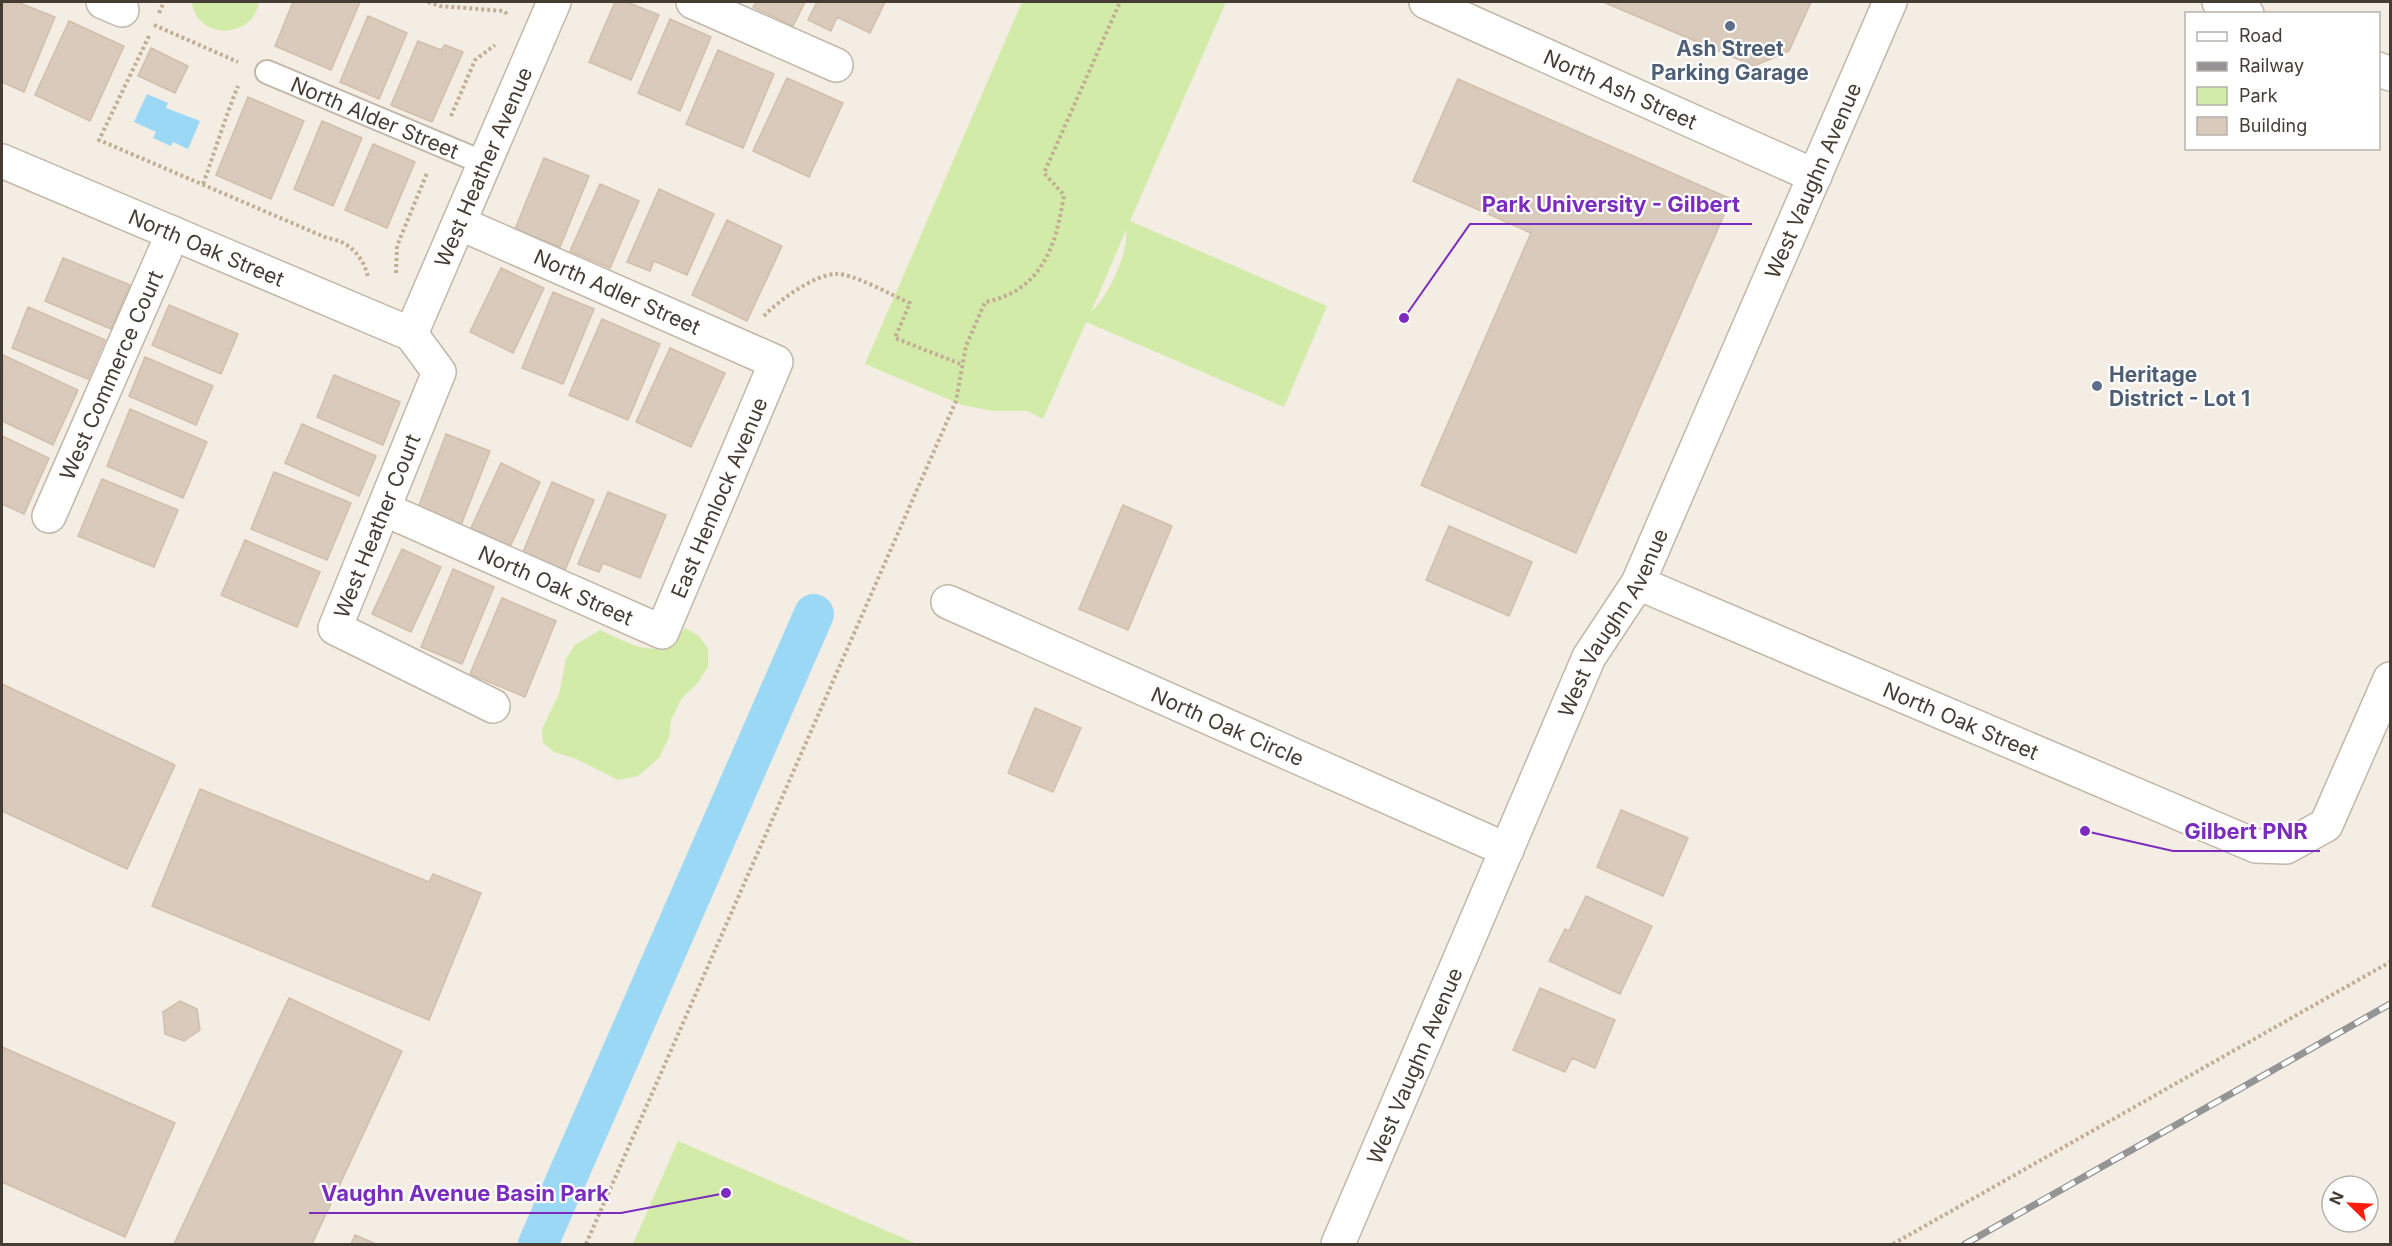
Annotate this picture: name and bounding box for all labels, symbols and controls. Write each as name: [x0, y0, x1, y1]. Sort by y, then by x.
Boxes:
legend: [2185, 12, 2380, 150]
marker: Ash Street Parking Garage: [1723, 19, 1737, 33]
text: Road: [2239, 25, 2282, 46]
place label: Ash Street Parking Garage: [1651, 36, 1809, 85]
street label: North Ash Street: [1540, 44, 1701, 134]
text: Railway: [2239, 55, 2304, 76]
street label: West Heather Avenue: [429, 63, 537, 270]
street label: North Alder Street: [287, 71, 463, 164]
street label: West Vaughn Avenue: [1759, 79, 1866, 282]
text: Park: [2239, 85, 2278, 106]
text: Building: [2239, 115, 2307, 136]
callout: Park University - Gilbert: [1470, 184, 1752, 224]
text: Park University - Gilbert: [1482, 191, 1740, 217]
street label: North Oak Street: [125, 204, 288, 291]
street label: North Adler Street: [530, 244, 704, 340]
street label: West Commerce Court: [54, 266, 168, 483]
place label: Heritage District - Lot 1: [2109, 362, 2250, 411]
marker: Heritage District - Lot 1: [2090, 379, 2104, 393]
street label: East Hemlock Avenue: [665, 393, 772, 602]
street label: West Heather Court: [329, 430, 425, 622]
street label: West Vaughn Avenue: [1552, 525, 1673, 721]
street label: North Oak Street: [475, 540, 637, 630]
street label: North Oak Street: [1879, 676, 2043, 765]
street label: North Oak Circle: [1147, 681, 1308, 771]
callout: Gilbert PNR: [2173, 811, 2320, 851]
text: Gilbert PNR: [2184, 818, 2308, 844]
street label: West Vaughn Avenue: [1361, 964, 1467, 1167]
callout: Vaughn Avenue Basin Park: [309, 1173, 621, 1213]
north arrow: [2320, 1174, 2380, 1234]
text: Vaughn Avenue Basin Park: [321, 1180, 609, 1206]
text: N: [2325, 1188, 2348, 1208]

